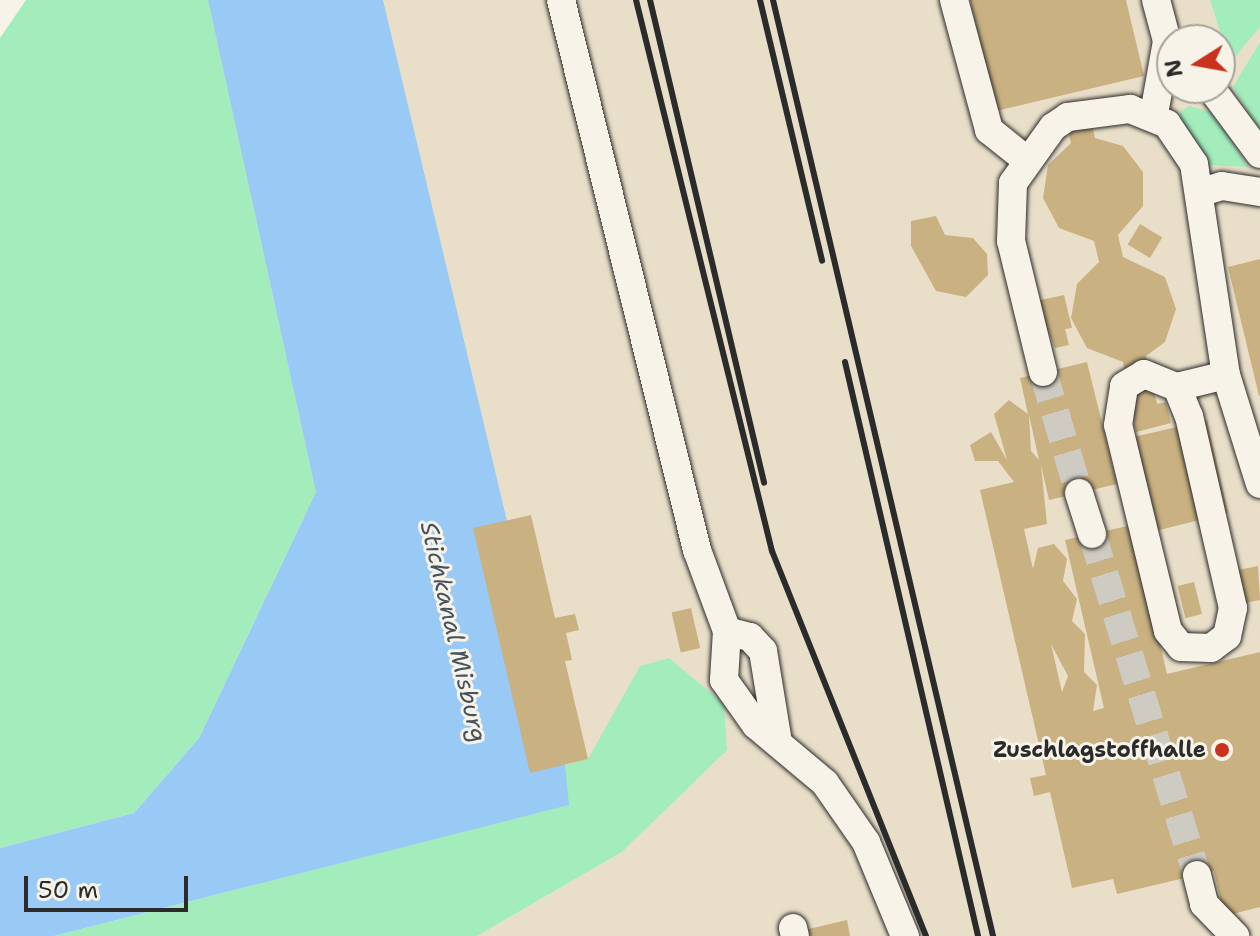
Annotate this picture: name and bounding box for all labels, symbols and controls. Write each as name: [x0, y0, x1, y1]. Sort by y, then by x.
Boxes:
north arrow: [1156, 24, 1236, 104]
text: N: [1158, 57, 1190, 80]
water label: Stichkanal Misburg: [414, 519, 492, 745]
place label: Zuschlagstoffhalle: [993, 737, 1206, 763]
marker: Zuschlagstoffhalle: [1213, 741, 1231, 759]
scale bar: [28, 860, 192, 910]
text: 50 m: [38, 874, 98, 906]

